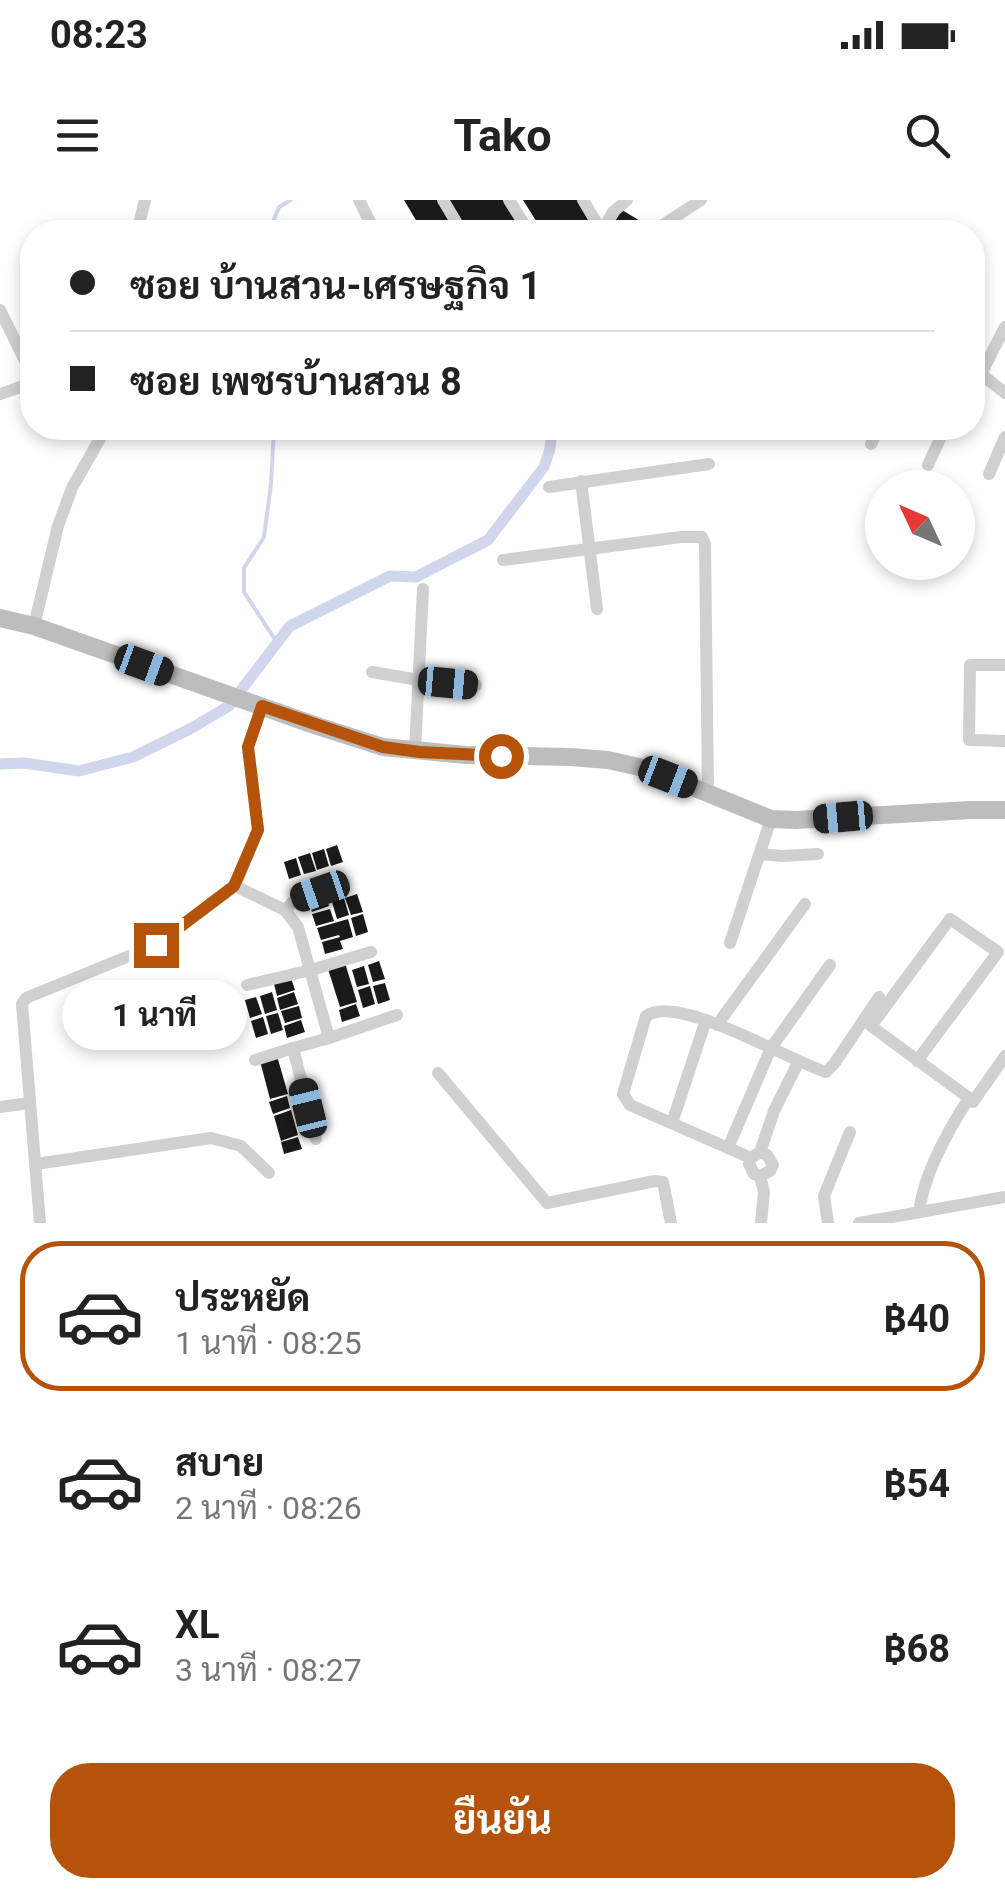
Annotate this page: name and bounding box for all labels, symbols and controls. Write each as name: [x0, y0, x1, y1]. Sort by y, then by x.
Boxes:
text: 08:23: [50, 13, 148, 57]
icon: menu: [50, 108, 105, 163]
icon: search: [900, 108, 955, 163]
text: Tako: [453, 109, 552, 162]
text: ซอย บ้านสวน-เศรษฐกิจ 1: [130, 264, 541, 308]
text: ซอย เพชรบ้านสวน 8: [130, 360, 462, 404]
north arrow: [865, 470, 975, 580]
map controls: [865, 470, 975, 580]
car: [111, 641, 177, 689]
car: [417, 665, 479, 701]
route start: [479, 734, 524, 779]
car: [635, 752, 701, 802]
car: [812, 799, 874, 835]
car: [287, 867, 353, 915]
route end: [134, 923, 179, 968]
callout: 1 นาที: [64, 980, 248, 1050]
text: 1 นาที: [112, 996, 197, 1034]
car: [286, 1075, 330, 1141]
icon: car: [55, 1271, 145, 1361]
text: ประหยัด: [175, 1276, 310, 1320]
text: ฿40: [883, 1297, 950, 1341]
text: 1 นาที · 08:25: [175, 1324, 362, 1362]
icon: car: [55, 1436, 145, 1526]
text: สบาย: [175, 1441, 264, 1485]
text: ฿54: [883, 1462, 950, 1506]
text: 2 นาที · 08:26: [175, 1489, 362, 1527]
icon: car: [55, 1601, 145, 1691]
text: XL: [175, 1603, 220, 1647]
text: ฿68: [883, 1627, 950, 1671]
text: 3 นาที · 08:27: [175, 1651, 362, 1689]
button: ยืนยัน: [50, 1763, 955, 1878]

